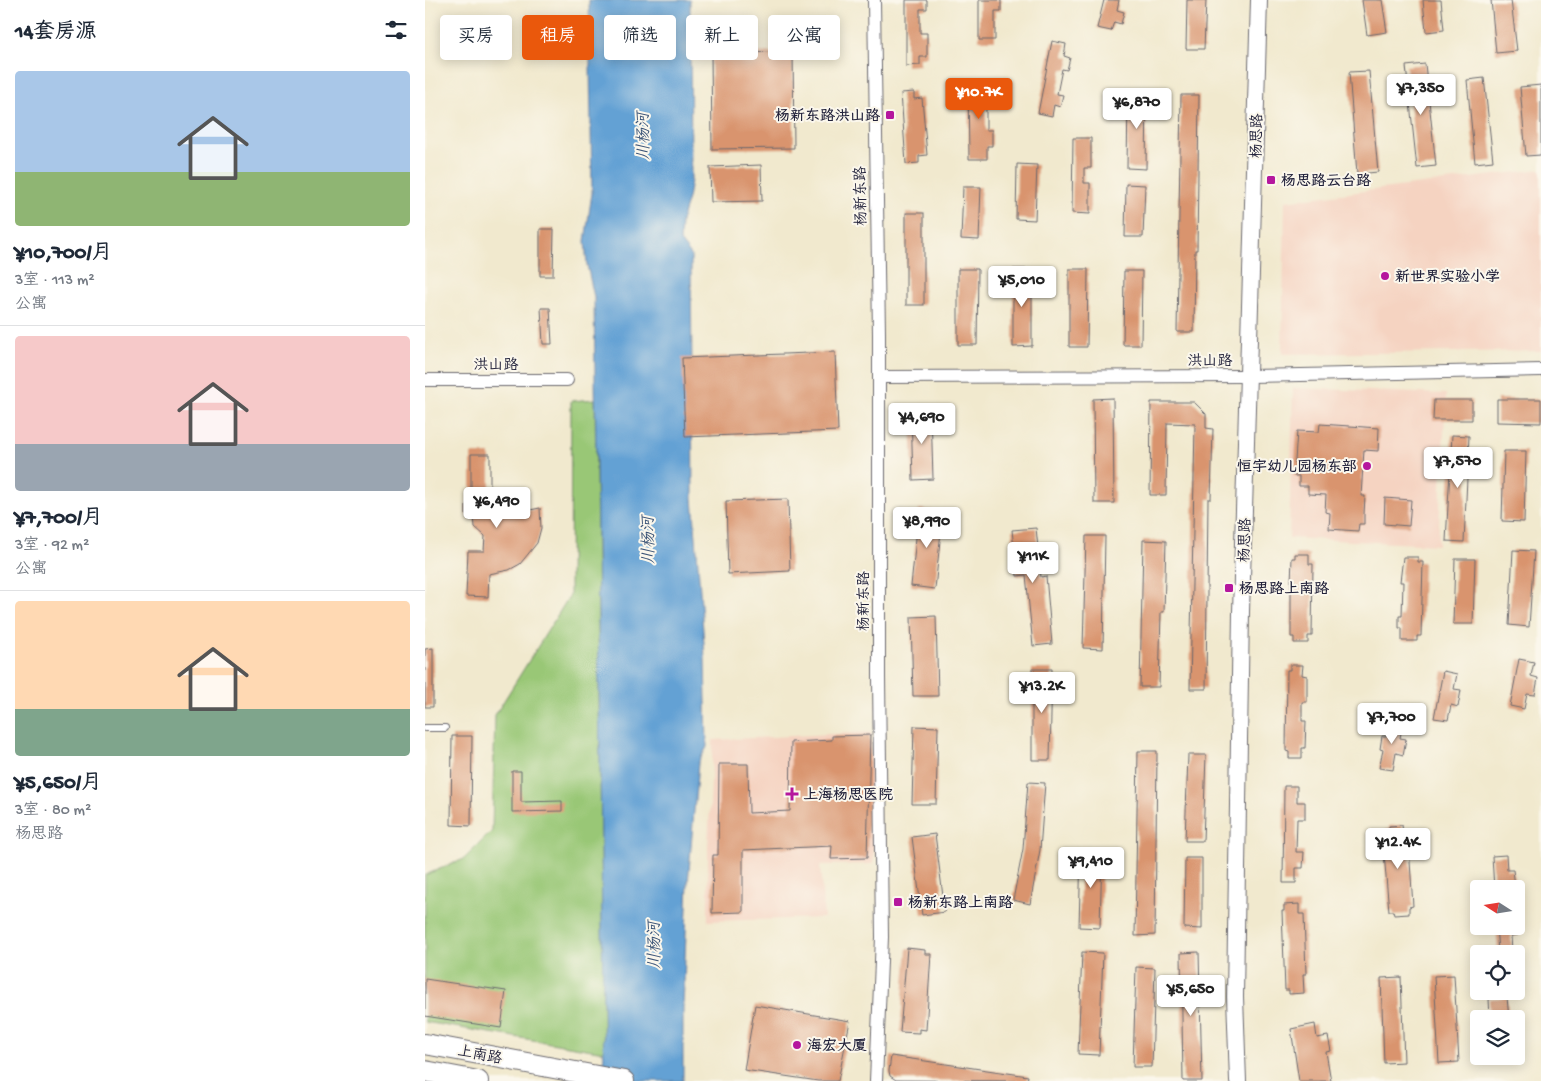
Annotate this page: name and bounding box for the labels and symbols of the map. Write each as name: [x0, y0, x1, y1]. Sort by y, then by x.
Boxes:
pin: ¥7,350: [1380, 74, 1462, 116]
pin: ¥10.7K: [938, 78, 1020, 120]
pin: ¥6,870: [1096, 88, 1178, 130]
place label: 杨新东路洪山路: [775, 108, 880, 126]
water label: 川杨河: [635, 109, 655, 160]
marker: 杨新东路洪山路: [884, 109, 896, 121]
street label: 杨思路: [1249, 113, 1267, 159]
street label: 杨新东路: [852, 166, 872, 226]
place label: 杨思路云台路: [1281, 173, 1371, 191]
marker: 杨思路云台路: [1265, 174, 1277, 186]
pin: ¥5,010: [981, 266, 1063, 308]
place label: 新世界实验小学: [1395, 269, 1500, 287]
marker: 新世界实验小学: [1379, 270, 1391, 282]
street label: 洪山路: [1187, 353, 1233, 371]
street label: 洪山路: [473, 357, 519, 375]
pin: ¥4,690: [881, 402, 963, 445]
pin: ¥7,570: [1417, 446, 1499, 489]
place label: 恒宇幼儿园杨东部: [1237, 459, 1357, 477]
marker: 恒宇幼儿园杨东部: [1361, 460, 1373, 472]
pin: ¥6,490: [456, 486, 538, 529]
pin: ¥8,990: [886, 506, 968, 549]
water label: 川杨河: [640, 513, 660, 564]
street label: 杨思路: [1236, 517, 1256, 563]
pin: ¥11K: [1003, 542, 1063, 584]
street label: 杨新东路: [856, 571, 874, 631]
place label: 杨思路上南路: [1239, 581, 1329, 599]
marker: 杨思路上南路: [1223, 582, 1235, 594]
pin: ¥13.2K: [1001, 672, 1083, 714]
pin: ¥7,700: [1351, 702, 1433, 745]
place label: 上海杨思医院: [803, 786, 893, 805]
marker: 上海杨思医院: [785, 787, 799, 801]
pin: ¥12.4K: [1357, 828, 1439, 870]
pin: ¥9,410: [1050, 846, 1132, 889]
north arrow: [1470, 880, 1525, 935]
place label: 杨新东路上南路: [908, 895, 1013, 913]
marker: 杨新东路上南路: [892, 896, 904, 908]
water label: 川杨河: [646, 918, 666, 969]
pin: ¥5,650: [1150, 974, 1232, 1017]
place label: 海宏大厦: [807, 1038, 867, 1056]
marker: 海宏大厦: [791, 1039, 803, 1051]
street label: 上南路: [456, 1042, 504, 1069]

